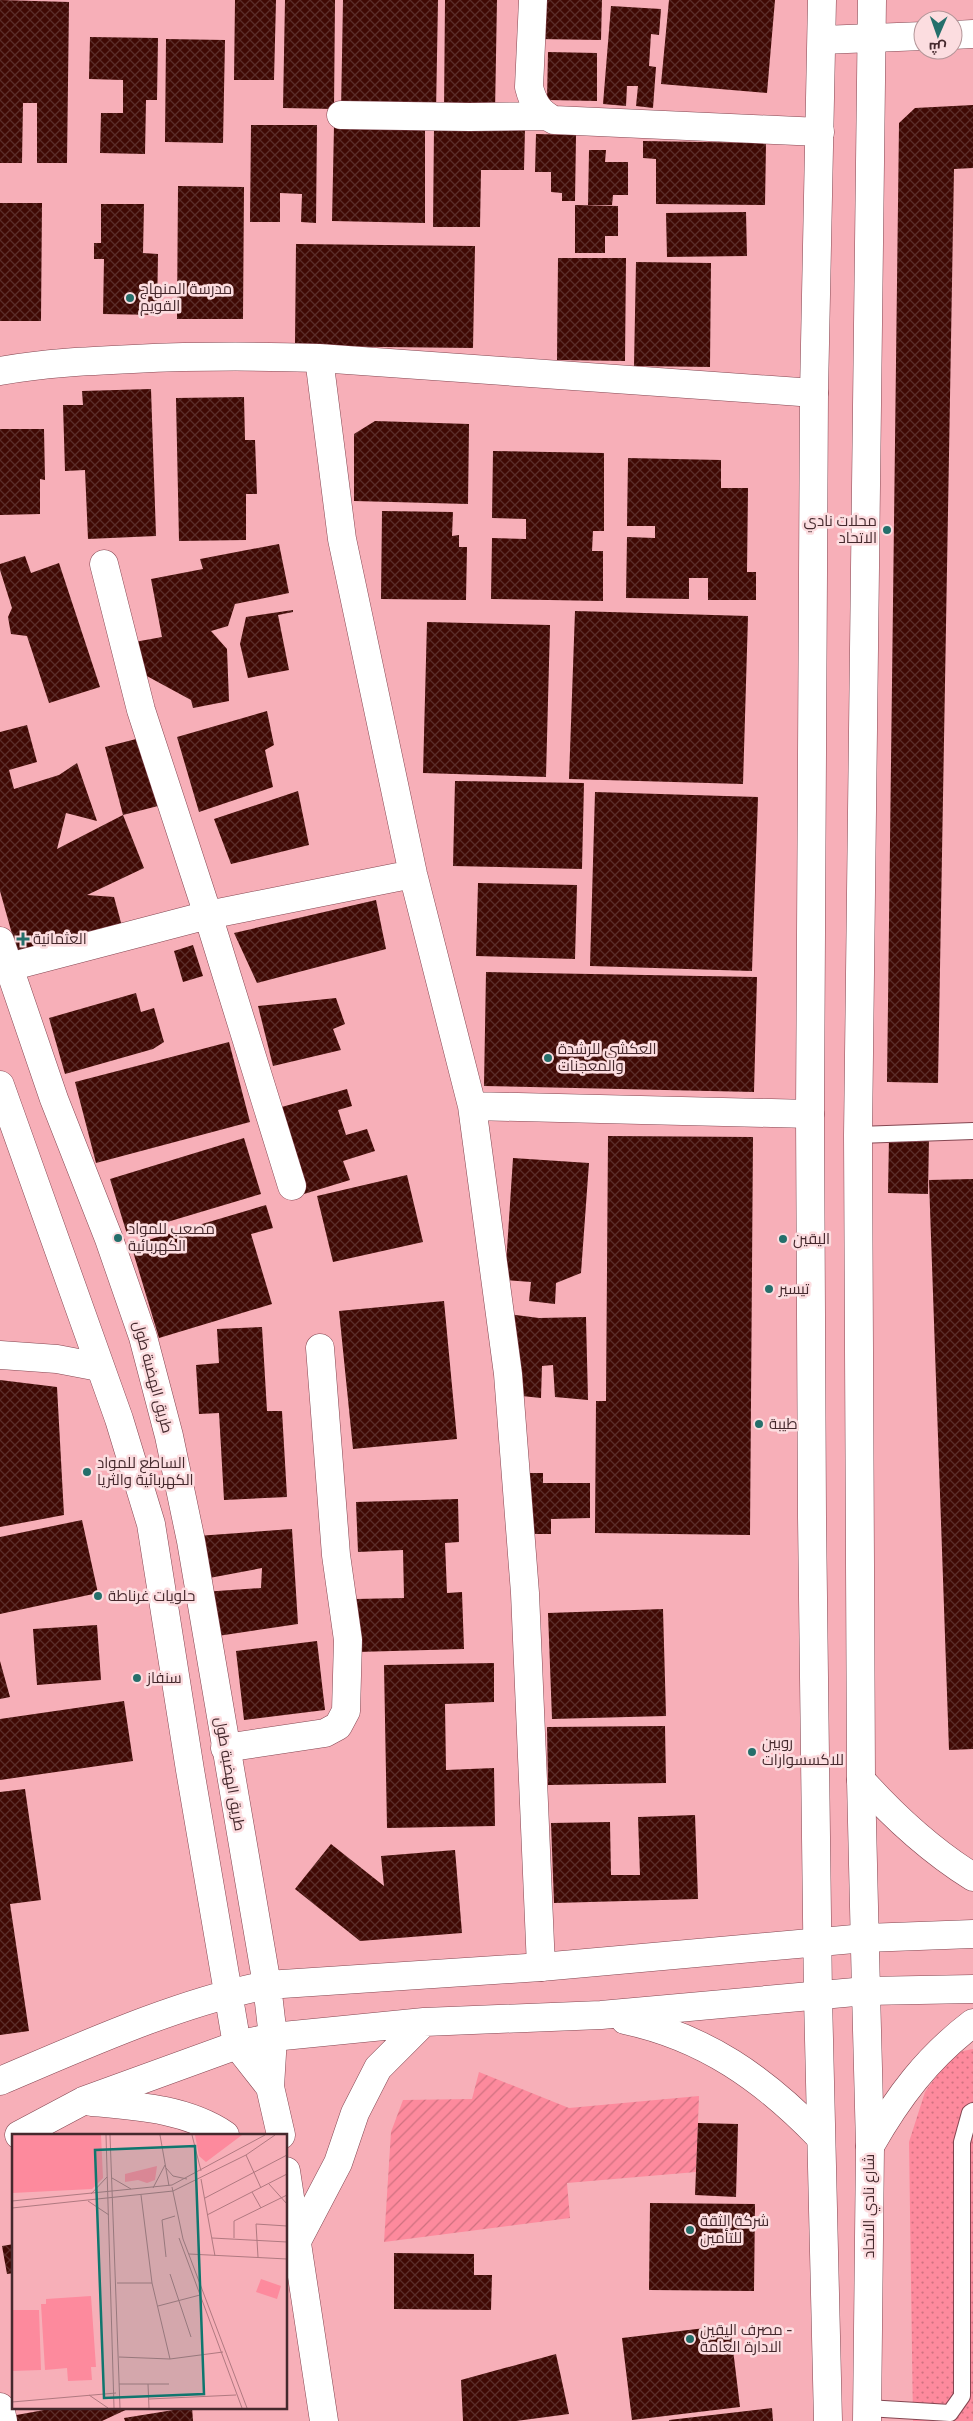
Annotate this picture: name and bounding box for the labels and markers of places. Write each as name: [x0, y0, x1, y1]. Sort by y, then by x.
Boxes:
place label: مدرسة المنهاج القويم: [140, 279, 232, 316]
marker: مدرسة المنهاج القويم: [124, 292, 136, 304]
place label: محلات نادي الاتحاد: [804, 511, 877, 546]
marker: محلات نادي الاتحاد: [881, 524, 893, 536]
place label: العثمانية: [33, 929, 87, 947]
marker: العثمانية: [17, 933, 29, 945]
place label: العكشي للرشدة والمعجنات: [558, 1039, 656, 1075]
marker: العكشي للرشدة والمعجنات: [542, 1052, 554, 1064]
place label: مصعب للمواد الكهربائية: [128, 1219, 215, 1256]
place label: اليقين: [793, 1229, 830, 1249]
marker: مصعب للمواد الكهربائية: [112, 1232, 124, 1244]
marker: اليقين: [777, 1233, 789, 1245]
place label: تيسير: [778, 1279, 809, 1298]
marker: تيسير: [763, 1283, 775, 1295]
place label: طيبة: [769, 1414, 798, 1432]
marker: طيبة: [753, 1418, 765, 1430]
place label: الساطع للمواد الكهربائية والثريا: [97, 1453, 194, 1490]
marker: الساطع للمواد الكهربائية والثريا: [81, 1466, 93, 1478]
place label: حلويات غرناطة: [108, 1586, 195, 1605]
marker: حلويات غرناطة: [92, 1590, 104, 1602]
place label: سنفاز: [146, 1668, 182, 1687]
marker: سنفاز: [131, 1672, 143, 1684]
place label: روبين للاكسسوارات: [762, 1733, 844, 1769]
marker: روبين للاكسسوارات: [746, 1746, 758, 1758]
place label: شركة الثقة للتأمين: [700, 2211, 769, 2248]
marker: شركة الثقة للتأمين: [684, 2224, 696, 2236]
place label: مصرف اليقين - الادارة العامة: [700, 2320, 792, 2356]
marker: مصرف اليقين - الادارة العامة: [684, 2333, 696, 2345]

